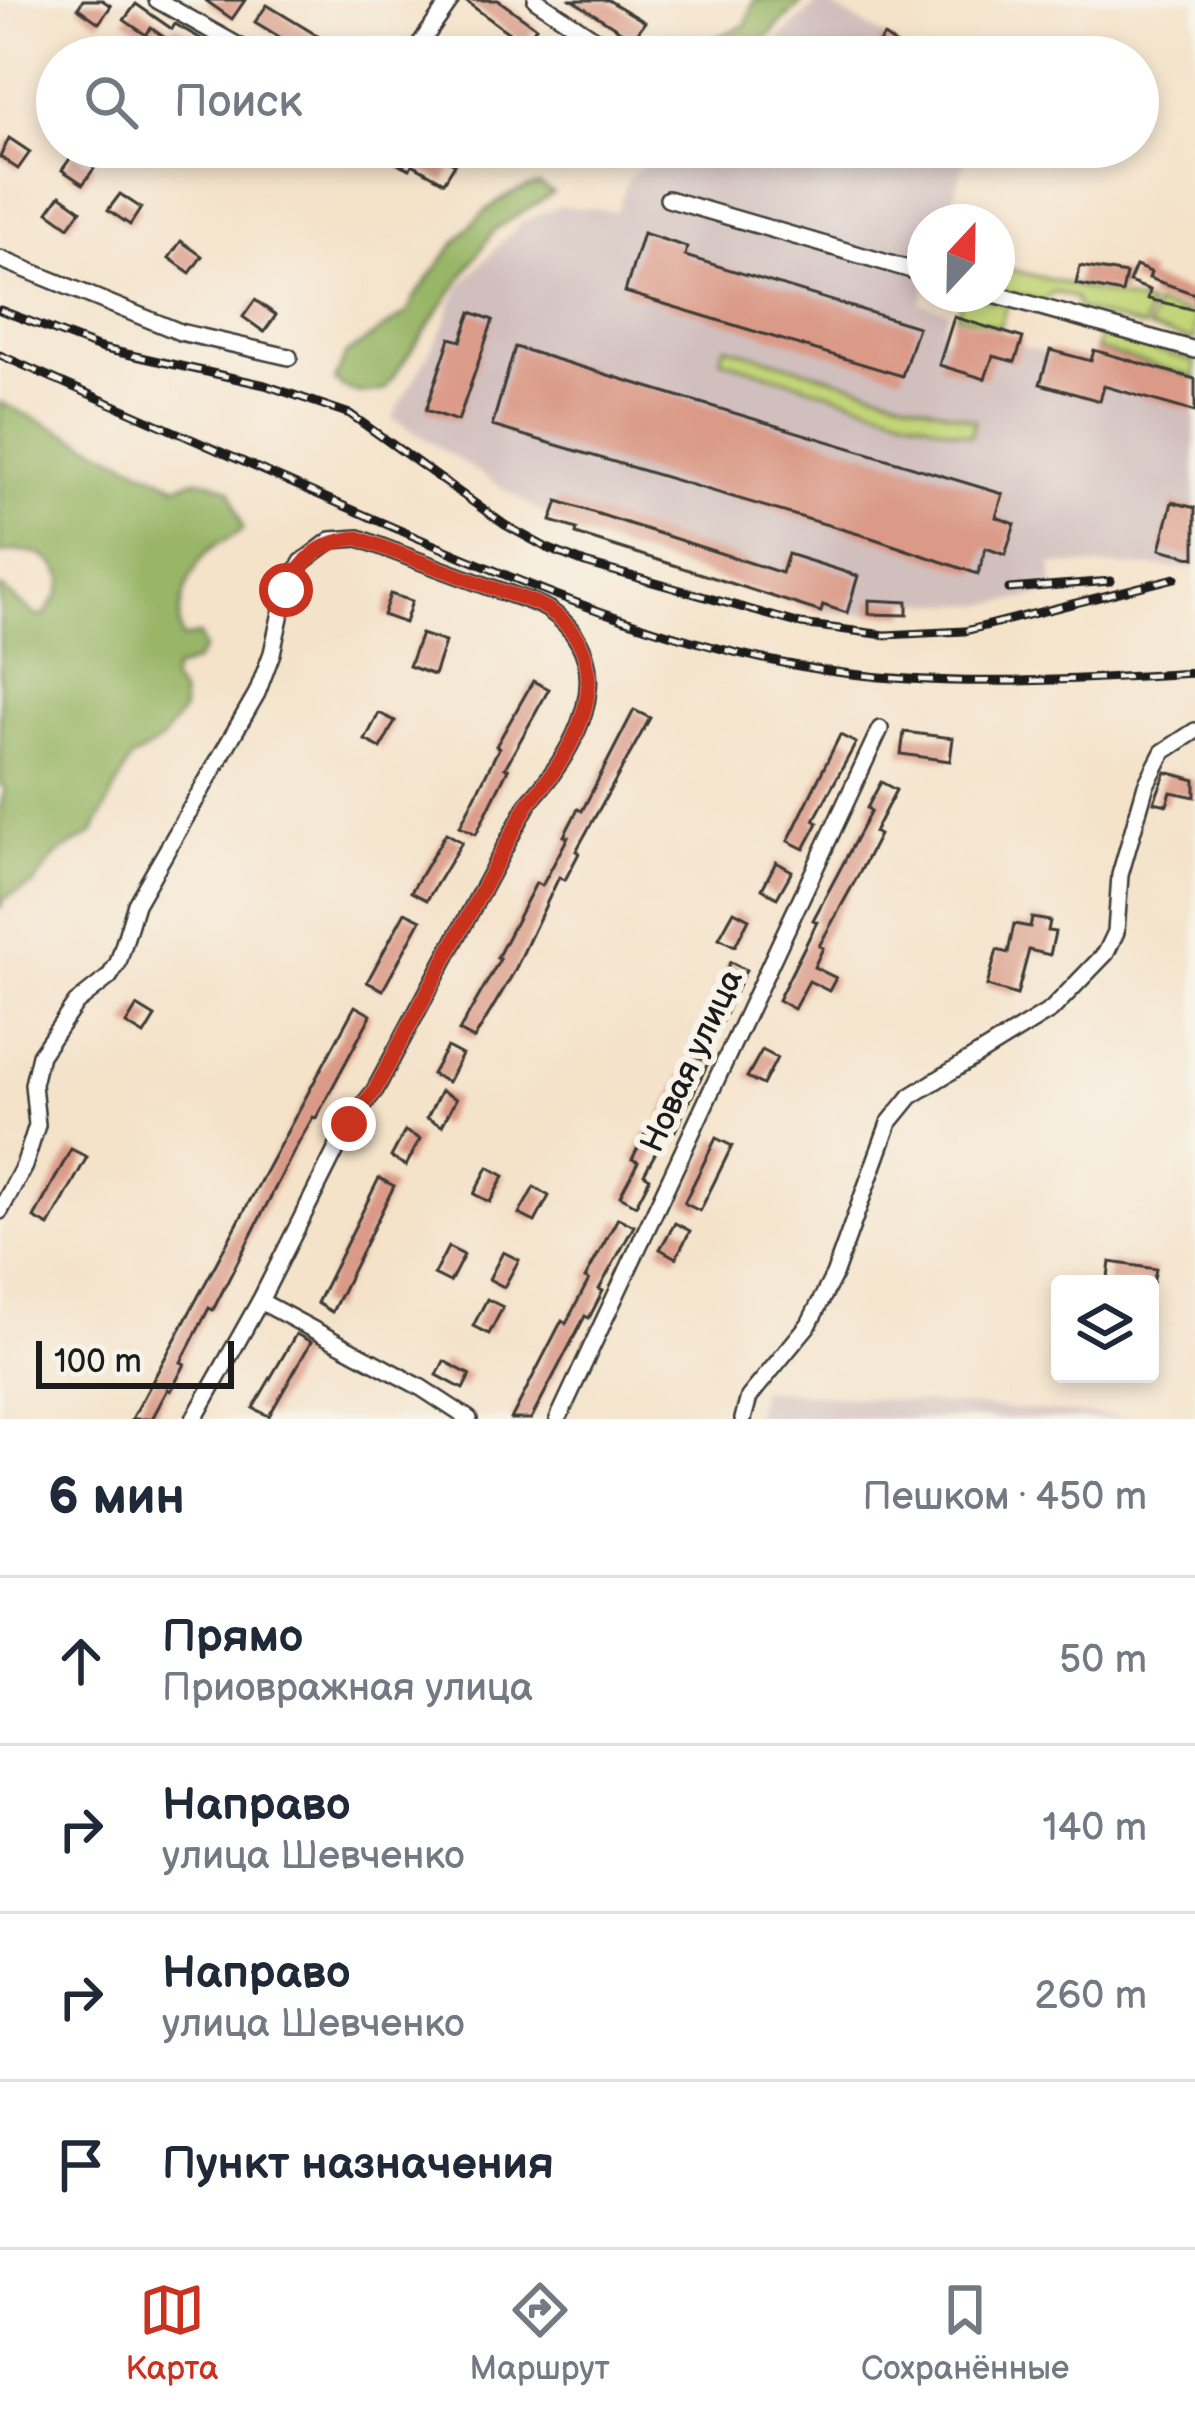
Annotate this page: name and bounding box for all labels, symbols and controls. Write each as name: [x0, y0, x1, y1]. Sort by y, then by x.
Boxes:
search box: [36, 36, 1159, 168]
icon: search: [78, 69, 144, 135]
text: Поиск: [174, 75, 302, 130]
north arrow: [907, 204, 1015, 312]
route start: [259, 563, 313, 617]
street label: Новая улица: [632, 963, 752, 1159]
route end: [322, 1097, 376, 1151]
map controls: [1051, 1275, 1159, 1383]
button: layers: [1051, 1275, 1159, 1383]
scale bar: [36, 1335, 234, 1388]
text: 100 m: [54, 1342, 142, 1382]
text: 6 мин: [48, 1467, 185, 1528]
text: Пешком · 450 m: [863, 1474, 1147, 1521]
text: Прямо: [162, 1610, 303, 1665]
icon: ahead: [48, 1628, 114, 1694]
text: 50 m: [1059, 1637, 1147, 1684]
text: Приовражная улица: [162, 1665, 533, 1712]
text: Направо: [162, 1778, 351, 1833]
icon: right: [48, 1796, 114, 1862]
text: 140 m: [1042, 1805, 1147, 1852]
text: улица Шевченко: [162, 1833, 465, 1880]
text: Направо: [162, 1946, 351, 2001]
icon: right: [48, 1964, 114, 2030]
text: 260 m: [1034, 1973, 1147, 2020]
text: улица Шевченко: [162, 2001, 465, 2048]
icon: arrive: [48, 2132, 114, 2198]
text: Пункт назначения: [162, 2137, 554, 2192]
tab: Карта: [126, 2277, 218, 2389]
tab: Маршрут: [470, 2277, 610, 2389]
tab: Сохранённые: [861, 2277, 1069, 2389]

